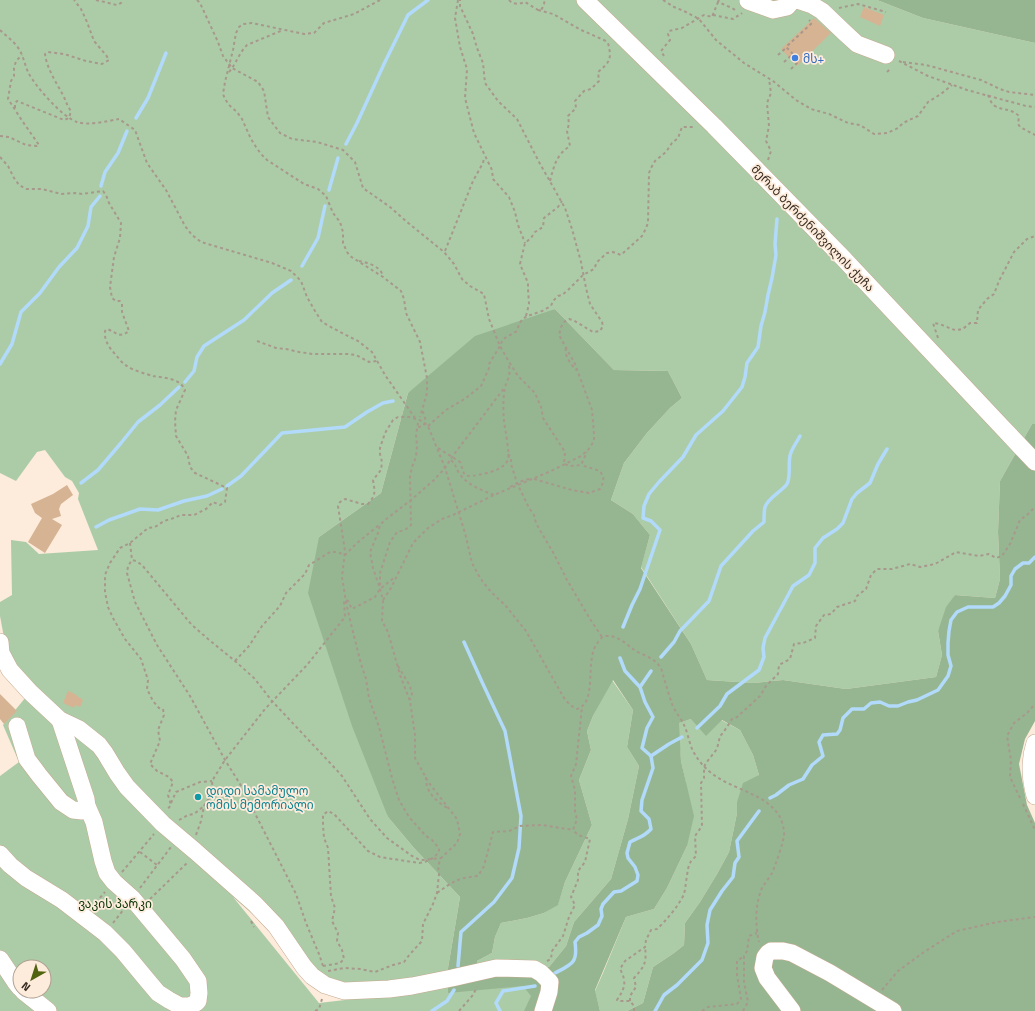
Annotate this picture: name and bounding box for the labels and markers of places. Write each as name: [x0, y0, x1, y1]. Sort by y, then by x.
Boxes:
place label: მს+: [803, 49, 825, 68]
marker: მს+: [790, 53, 800, 63]
place label: დიდი სამამულო ომის მემორიალი: [206, 781, 314, 814]
marker: დიდი სამამულო ომის მემორიალი: [193, 792, 203, 802]

